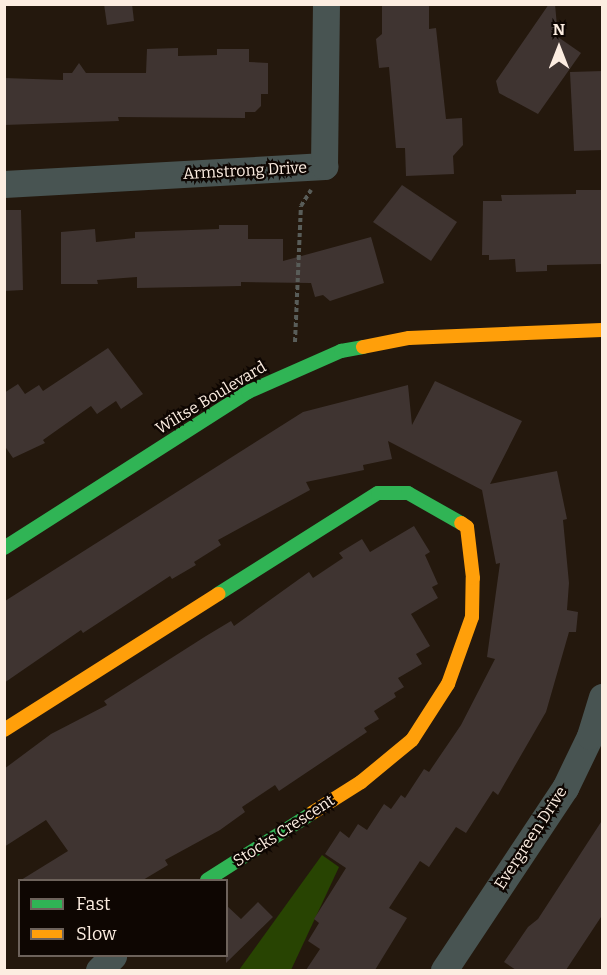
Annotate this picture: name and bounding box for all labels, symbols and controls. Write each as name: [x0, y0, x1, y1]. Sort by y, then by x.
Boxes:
north arrow: [529, 18, 589, 78]
text: N: [553, 20, 565, 39]
street label: Armstrong Drive: [182, 158, 308, 184]
street label: Wiltse Boulevard: [152, 357, 270, 439]
street label: Evergreen Drive: [491, 783, 571, 893]
street label: Stocks Crescent: [230, 791, 338, 871]
legend: [18, 879, 228, 957]
text: Fast: [76, 893, 111, 915]
text: Slow: [76, 923, 116, 945]

